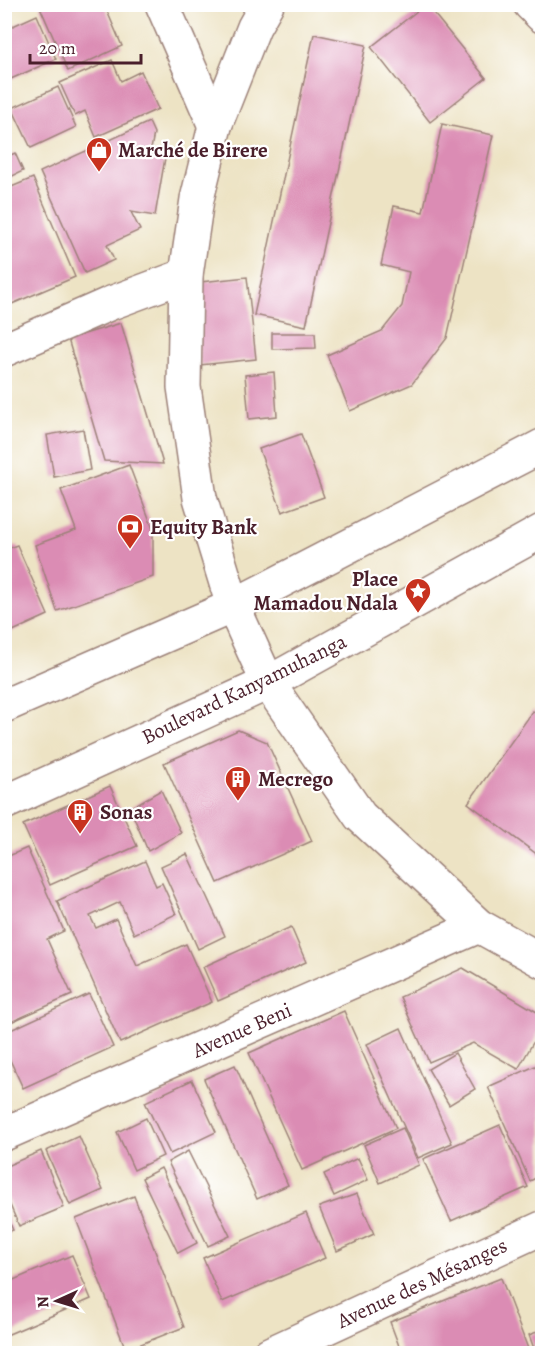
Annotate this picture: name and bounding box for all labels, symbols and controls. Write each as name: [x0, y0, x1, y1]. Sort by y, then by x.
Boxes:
scale bar: [30, 27, 141, 65]
text: 20 m: [39, 36, 76, 60]
shop icon: Marché de Birere: [84, 135, 114, 173]
place label: Marché de Birere: [118, 136, 268, 164]
bank icon: Equity Bank: [115, 512, 145, 550]
place label: Equity Bank: [150, 513, 257, 541]
place label: Place Mamadou Ndala: [253, 565, 399, 617]
place icon: Place Mamadou Ndala: [403, 576, 433, 614]
street label: Boulevard Kanyamuhanga: [137, 627, 351, 751]
building icon: Mecrego: [223, 764, 253, 802]
place label: Mecrego: [258, 765, 334, 793]
building icon: Sonas: [65, 797, 95, 835]
place label: Sonas: [100, 798, 152, 826]
street label: Avenue Beni: [187, 996, 296, 1065]
street label: Avenue des Mésanges: [331, 1231, 512, 1335]
north arrow: [27, 1271, 87, 1331]
text: N: [32, 1295, 54, 1309]

